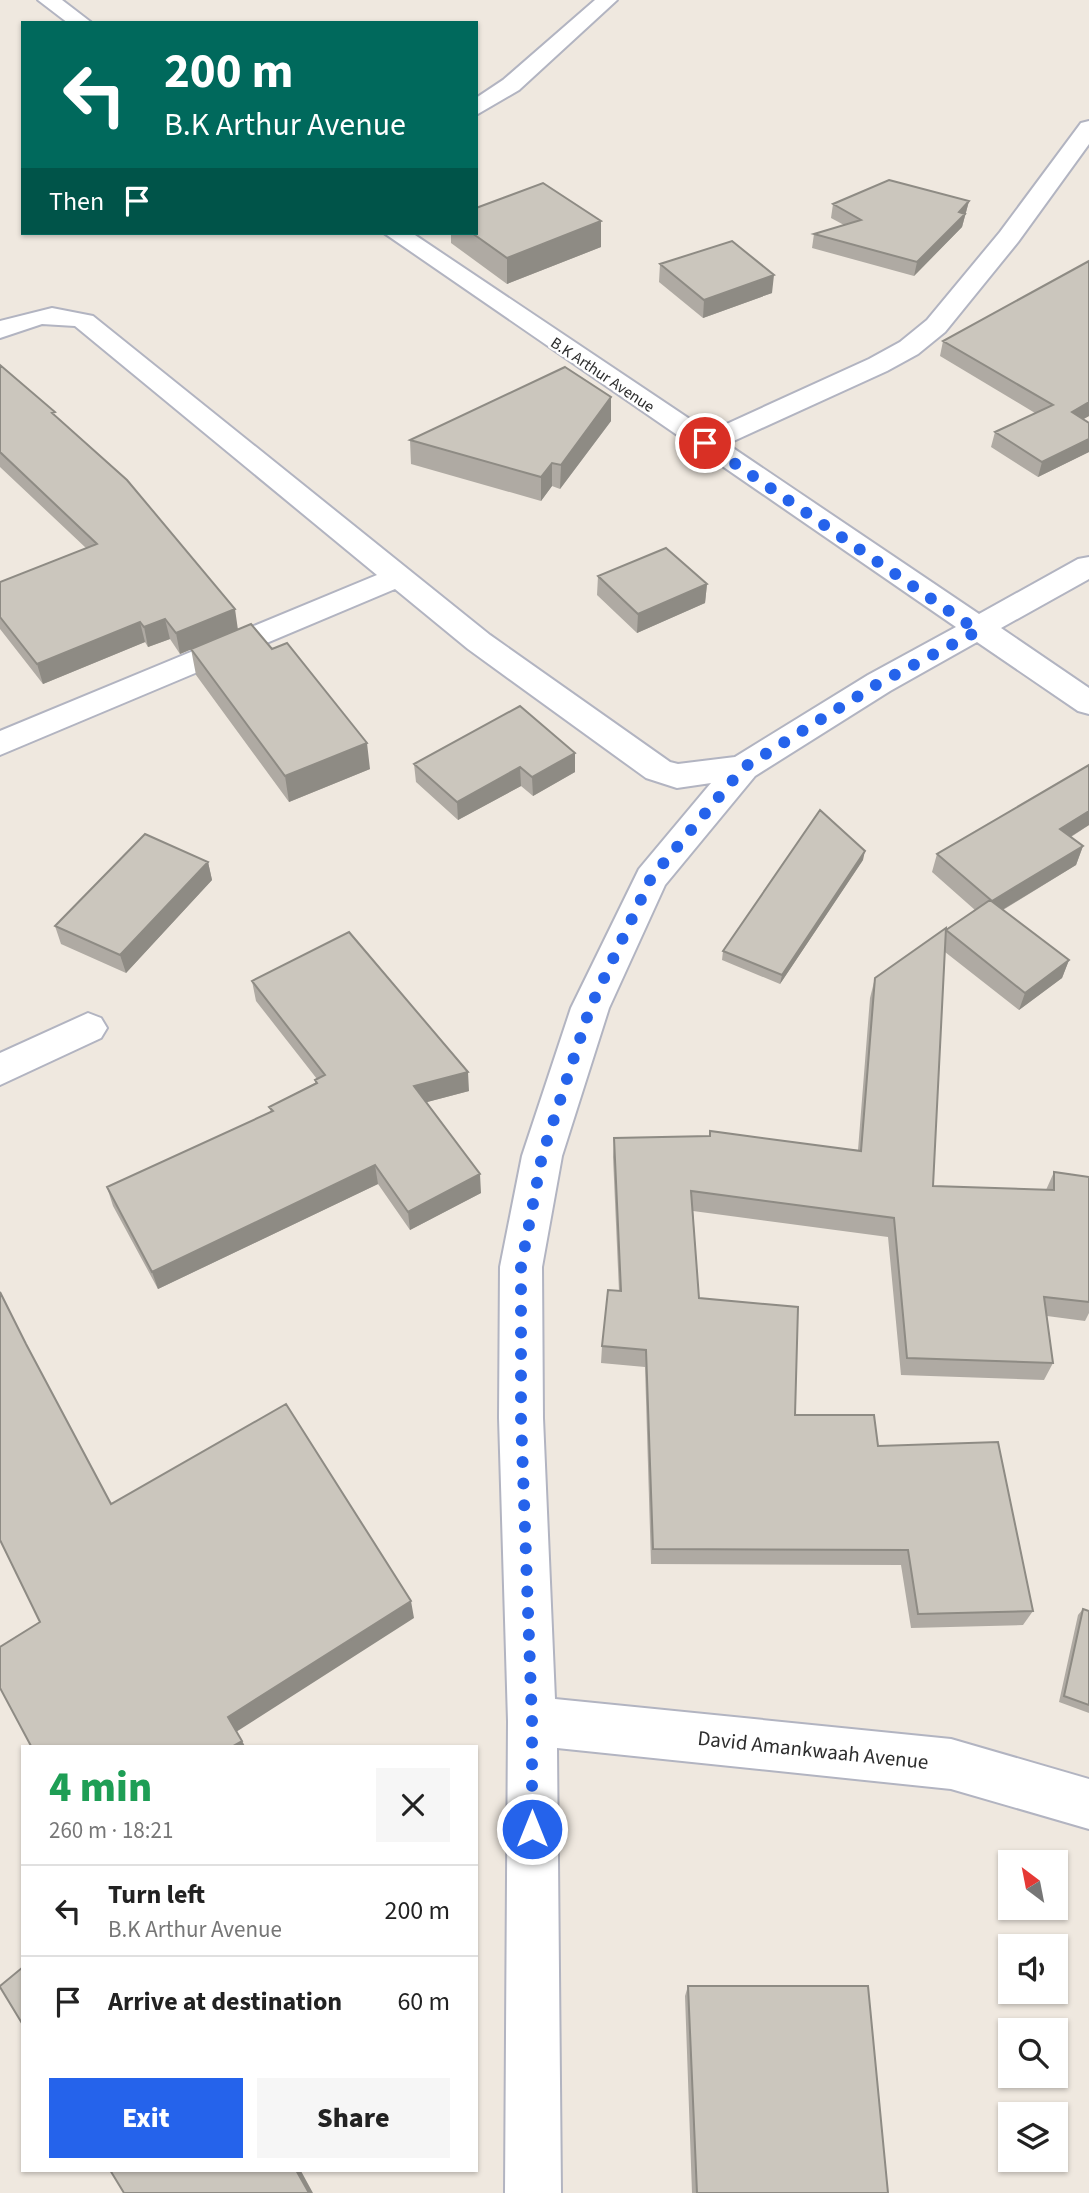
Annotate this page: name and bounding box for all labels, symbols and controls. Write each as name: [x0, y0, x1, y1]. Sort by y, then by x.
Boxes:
text: 200 m: [164, 37, 293, 107]
icon: left: [49, 49, 140, 140]
text: B.K Arthur Avenue: [164, 102, 406, 148]
icon: arrive: [118, 182, 156, 220]
text: Then: [49, 183, 104, 220]
street label: B.K Arthur Avenue: [546, 332, 659, 418]
pin: [675, 413, 735, 473]
icon: arrive: [686, 424, 724, 462]
street label: David Amankwaah Avenue: [696, 1723, 930, 1777]
text: 4 min: [49, 1758, 152, 1818]
button: close: [376, 1768, 450, 1842]
position arrow: [495, 1792, 569, 1866]
text: 260 m · 18:21: [49, 1814, 173, 1847]
north arrow: [998, 1850, 1068, 1920]
map controls: [998, 1850, 1068, 2172]
text: Turn left: [108, 1876, 205, 1913]
icon: left: [49, 1892, 87, 1930]
text: 200 m: [384, 1892, 450, 1929]
text: B.K Arthur Avenue: [108, 1913, 282, 1946]
button: sound: [998, 1934, 1068, 2004]
icon: arrive: [49, 1983, 87, 2021]
text: Arrive at destination: [108, 1983, 342, 2020]
text: 60 m: [397, 1983, 450, 2020]
button: search: [998, 2018, 1068, 2088]
button: Exit: [49, 2078, 243, 2158]
button: Share: [257, 2078, 450, 2158]
button: layers: [998, 2102, 1068, 2172]

